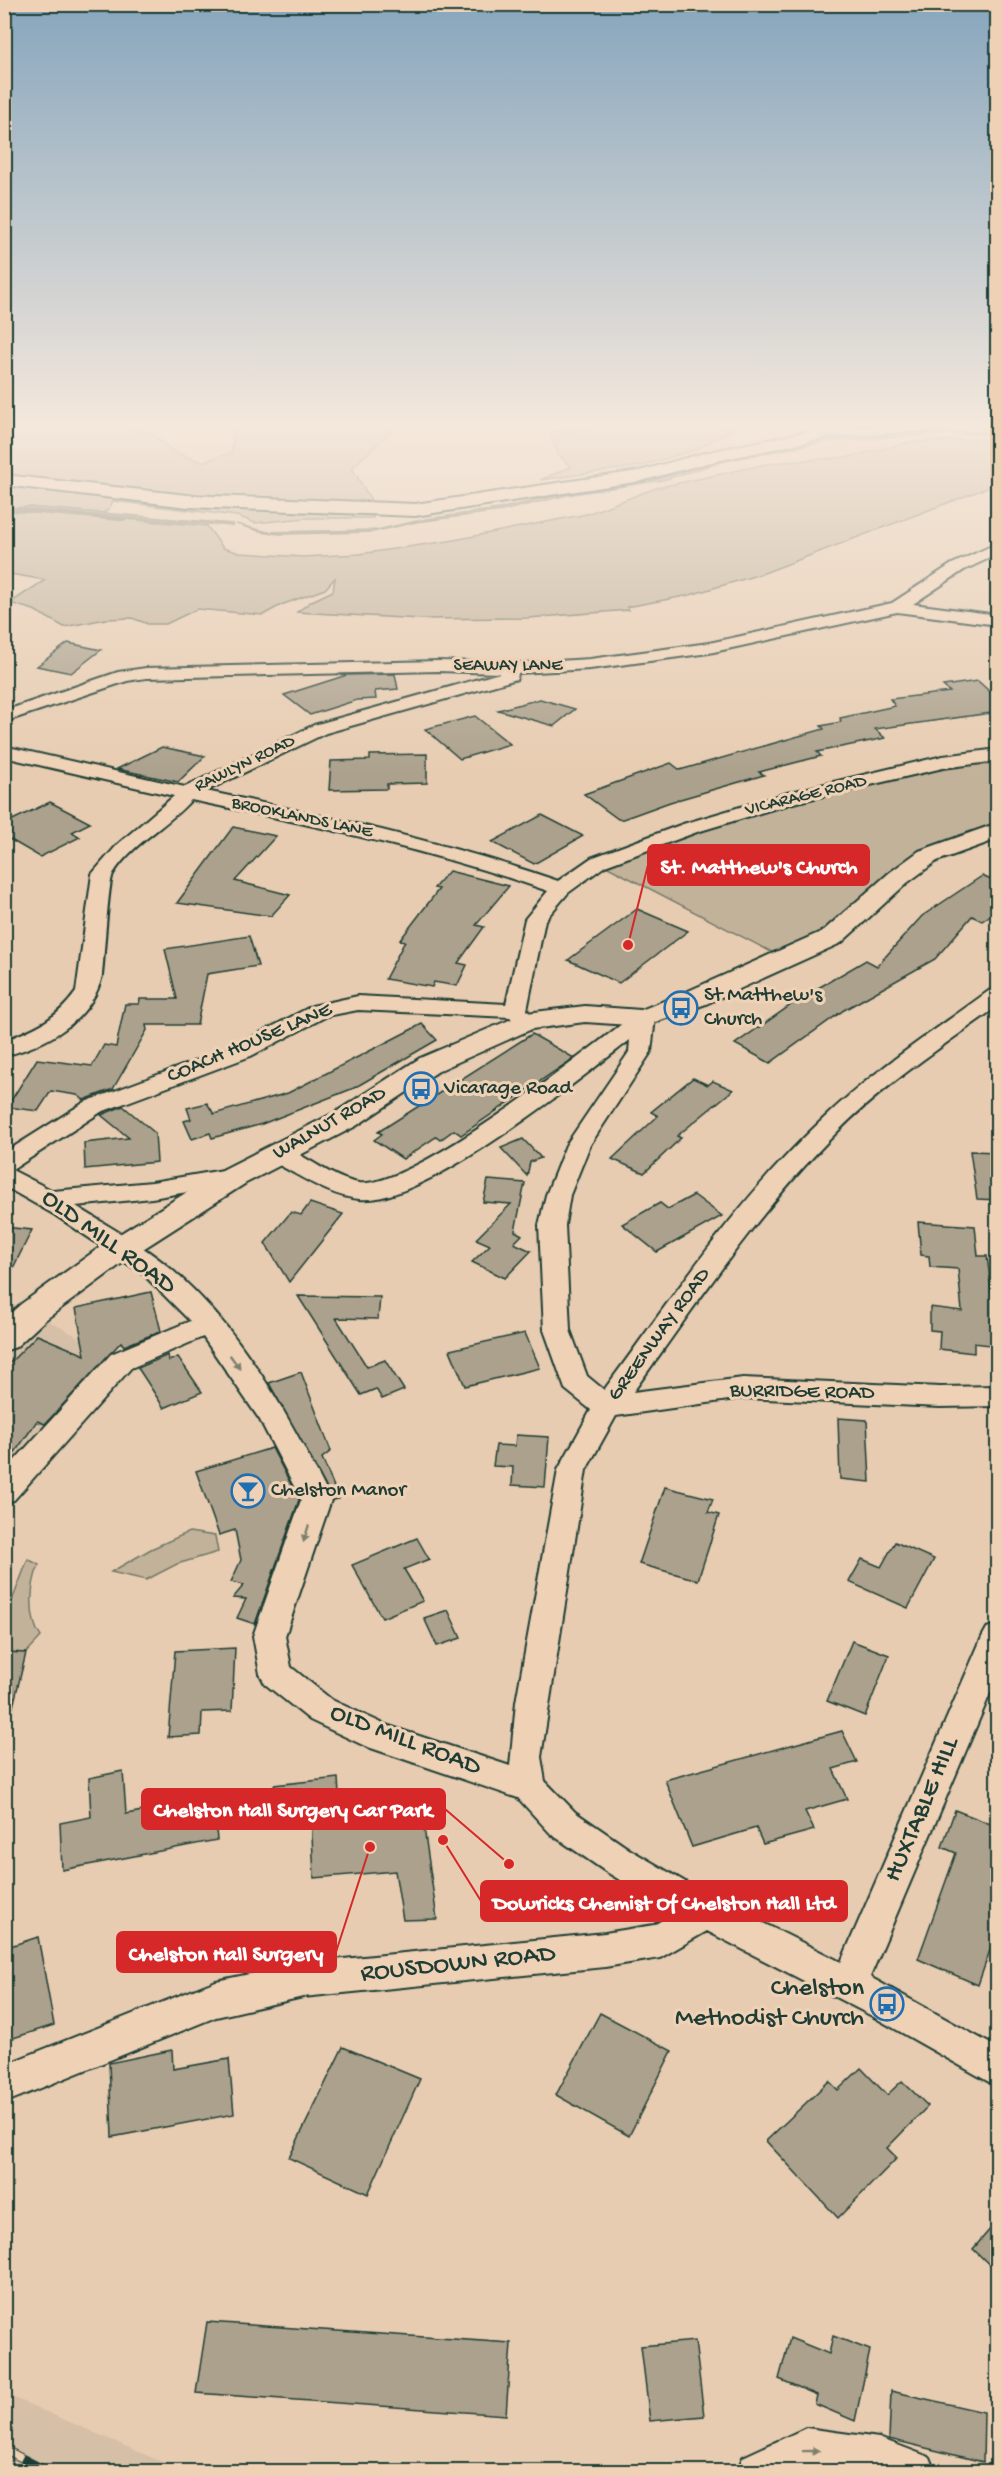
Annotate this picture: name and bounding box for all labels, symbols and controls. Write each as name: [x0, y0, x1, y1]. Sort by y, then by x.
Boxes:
street label: SEAWAY LANE: [454, 656, 563, 677]
street label: RAWLYN ROAD: [191, 731, 299, 797]
street label: VICARAGE ROAD: [742, 771, 869, 821]
street label: BROOKLANDS LANE: [229, 793, 375, 843]
callout: St. Matthew's Church: [648, 845, 869, 885]
text: St. Matthew's Church: [660, 856, 858, 882]
place label: St Matthew's Church: [704, 984, 823, 1033]
bus stop icon: St Matthew's Church: [663, 990, 699, 1026]
street label: COACH HOUSE LANE: [164, 998, 337, 1090]
bus stop icon: Vicarage Road: [403, 1071, 439, 1107]
place label: Vicarage Road: [443, 1077, 573, 1102]
street label: WALNUT ROAD: [269, 1081, 391, 1166]
street label: OLD MILL ROAD: [34, 1184, 182, 1302]
street label: GREENWAY ROAD: [603, 1263, 717, 1407]
one-way arrow: [229, 1355, 241, 1370]
street label: BURRIDGE ROAD: [728, 1379, 875, 1407]
bar icon: Chelston Manor: [230, 1473, 266, 1509]
place label: Chelston Manor: [271, 1479, 407, 1504]
one-way arrow: [301, 1525, 310, 1543]
street label: OLD MILL ROAD: [325, 1698, 485, 1784]
street label: HUXTABLE HILL: [879, 1732, 968, 1887]
callout: Chelston Hall Surgery Car Park: [142, 1789, 445, 1829]
text: Chelston Hall Surgery Car Park: [153, 1799, 435, 1825]
callout: Dowricks Chemist Of Chelston Hall Ltd: [481, 1881, 847, 1921]
text: Dowricks Chemist Of Chelston Hall Ltd: [491, 1892, 837, 1918]
callout: Chelston Hall Surgery: [117, 1932, 336, 1972]
street label: ROUSDOWN ROAD: [359, 1939, 557, 1991]
text: Chelston Hall Surgery: [128, 1943, 323, 1969]
place label: Chelston Methodist Church: [675, 1974, 865, 2035]
bus stop icon: Chelston Methodist Church: [869, 1986, 905, 2022]
one-way arrow: [802, 2446, 821, 2456]

